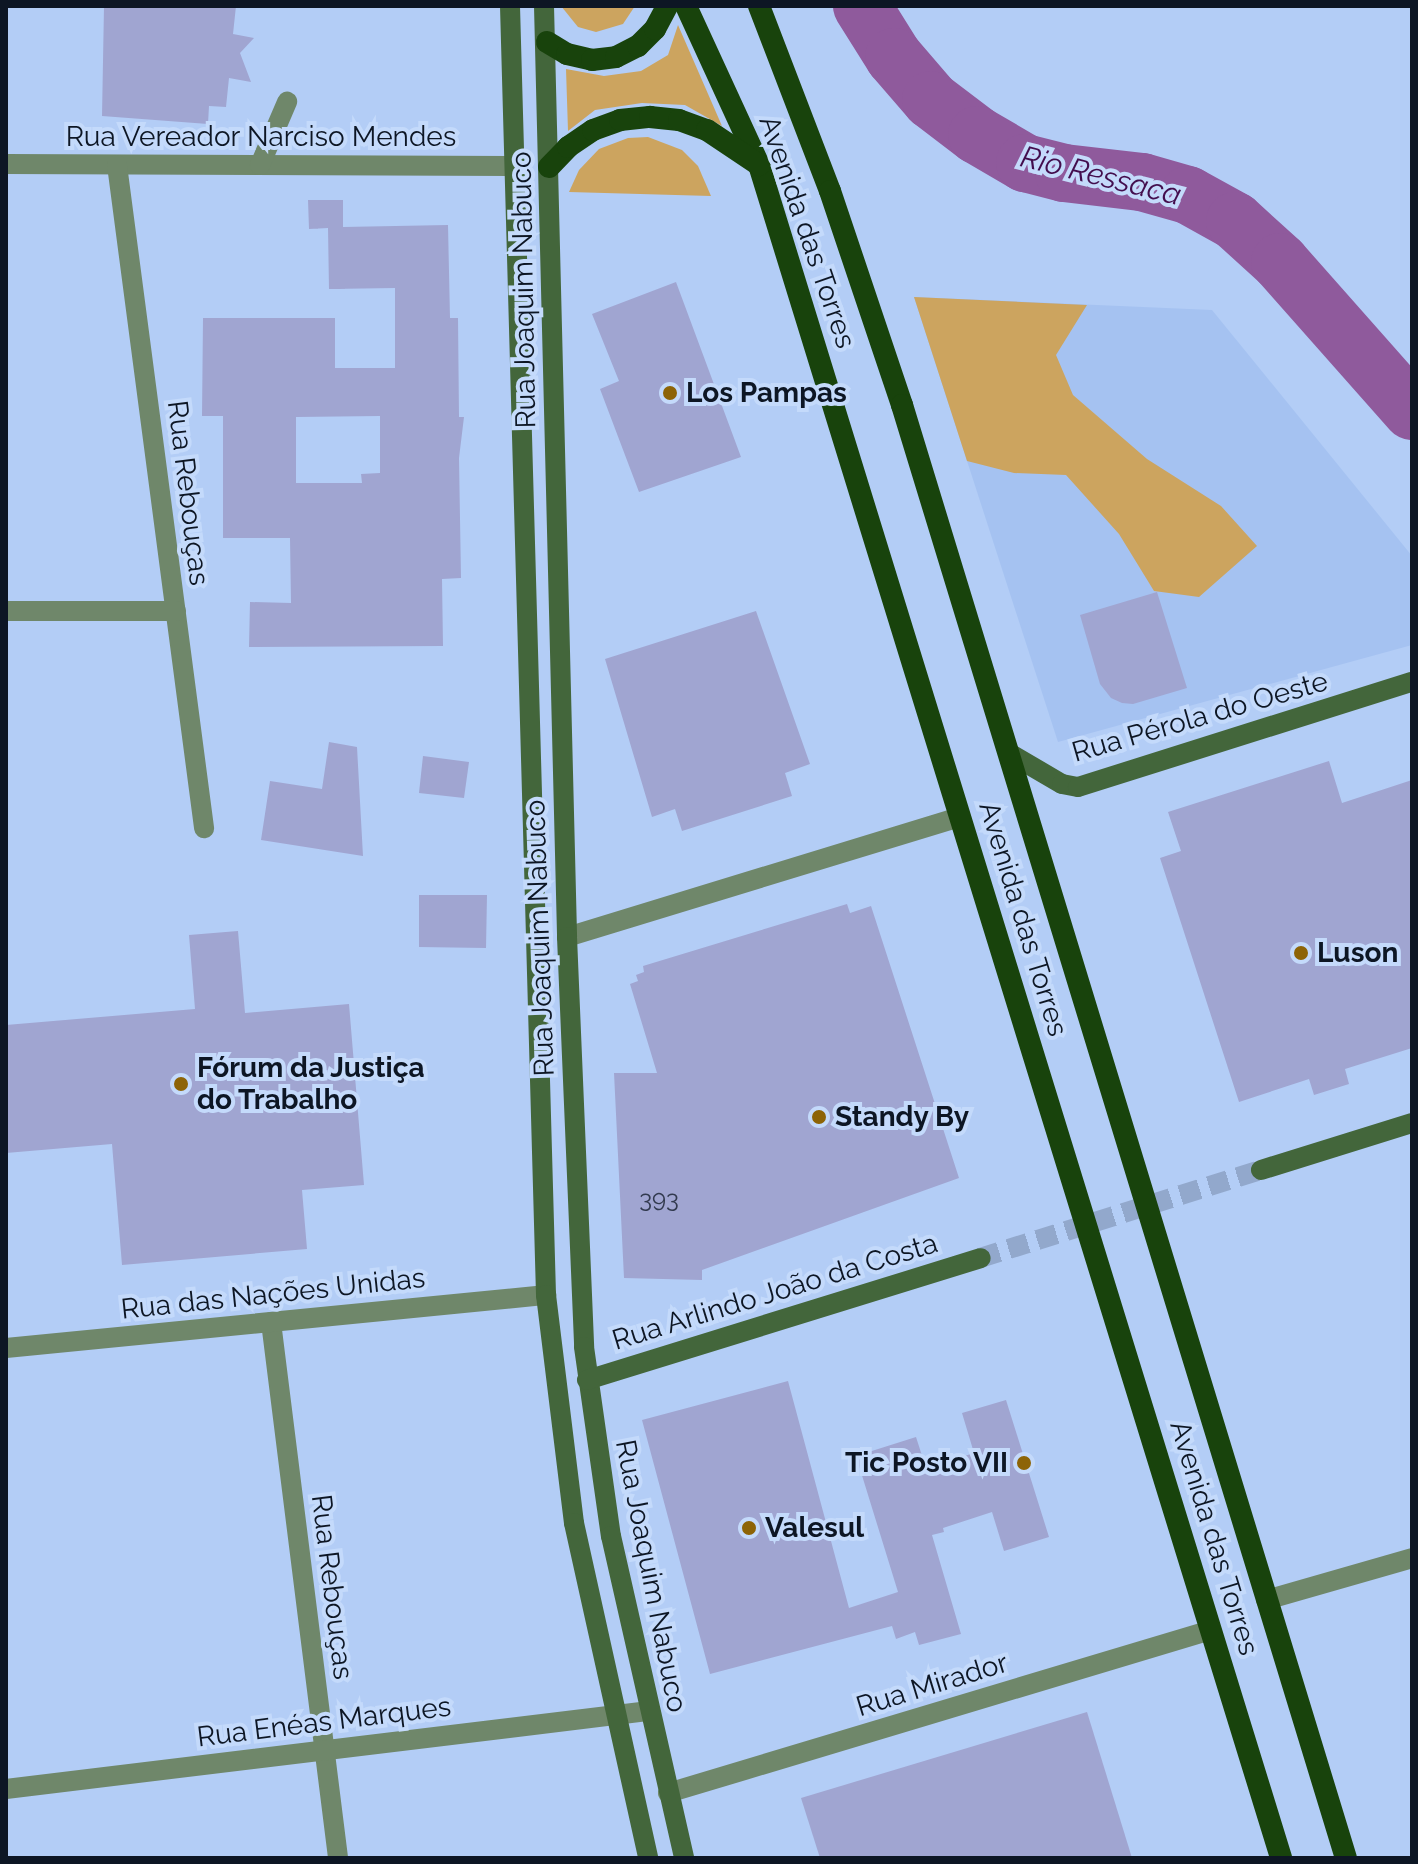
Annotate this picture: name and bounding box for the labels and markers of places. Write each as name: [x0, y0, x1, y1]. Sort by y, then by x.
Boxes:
place label: Los Pampas: [686, 376, 847, 410]
marker: Los Pampas: [661, 384, 679, 402]
place label: Luson: [1317, 936, 1398, 970]
marker: Luson: [1292, 944, 1310, 962]
place label: Fórum da Justiça do Trabalho: [197, 1051, 425, 1117]
marker: Fórum da Justiça do Trabalho: [172, 1075, 190, 1093]
place label: Standy By: [835, 1100, 970, 1134]
marker: Standy By: [810, 1108, 828, 1126]
place label: Tic Posto VII: [844, 1446, 1008, 1480]
marker: Tic Posto VII: [1015, 1454, 1033, 1472]
place label: Valesul: [765, 1511, 864, 1545]
marker: Valesul: [740, 1519, 758, 1537]

